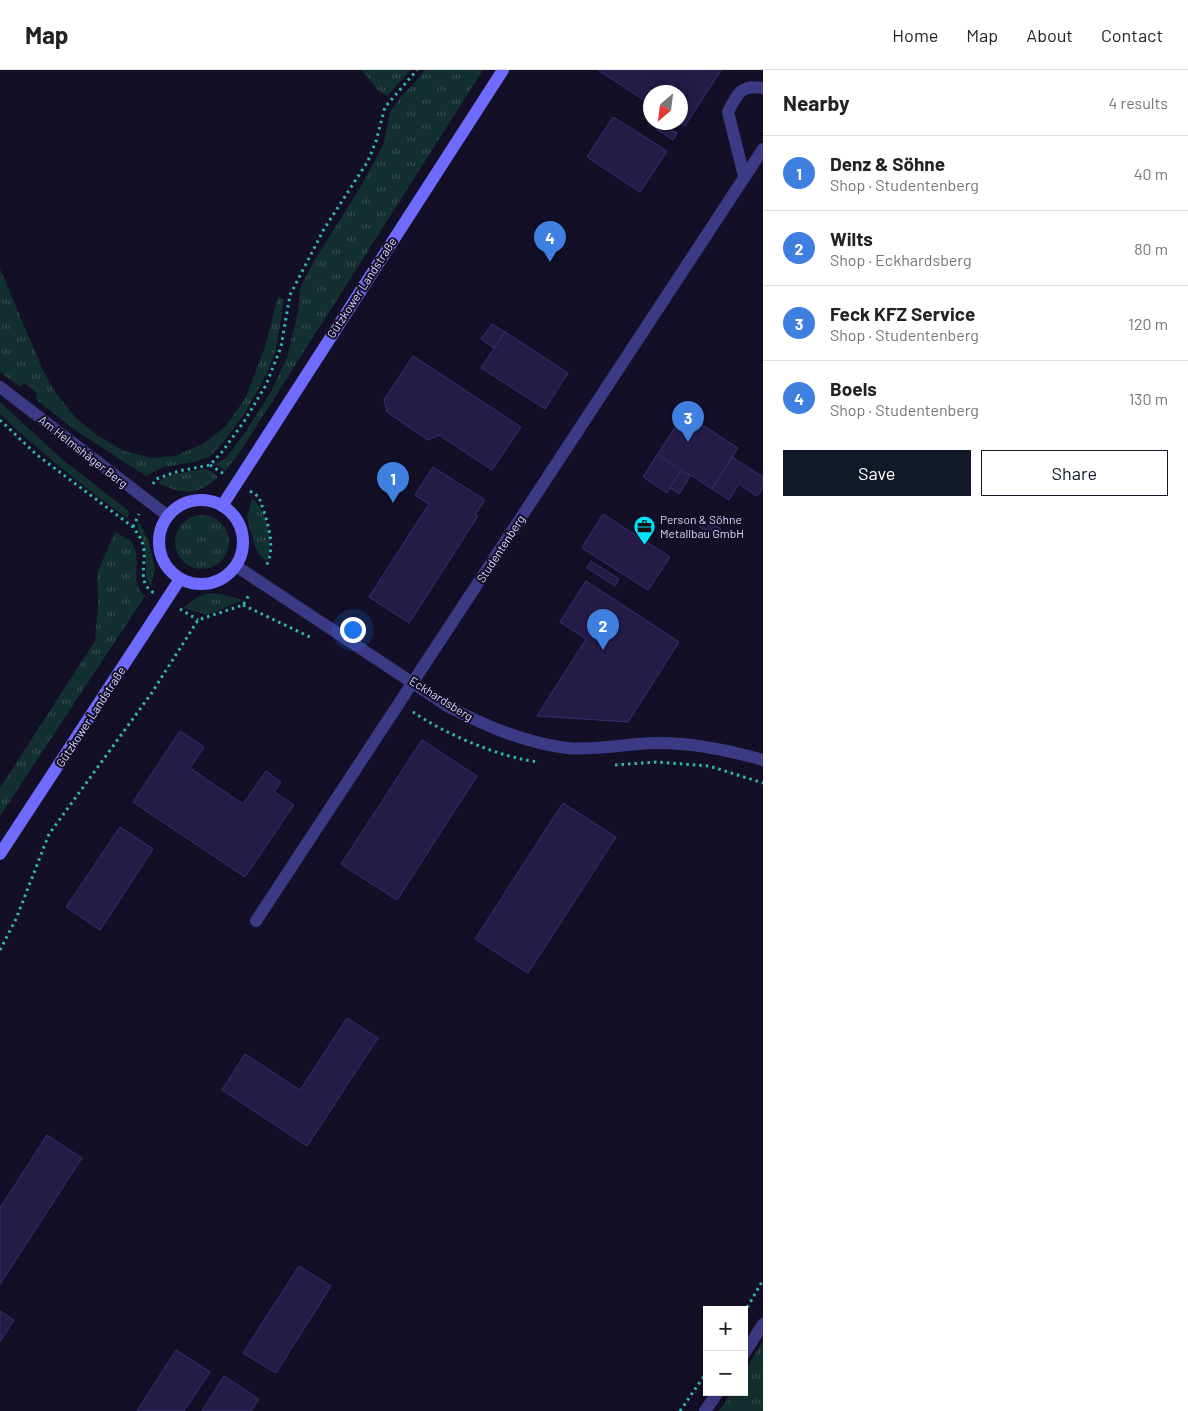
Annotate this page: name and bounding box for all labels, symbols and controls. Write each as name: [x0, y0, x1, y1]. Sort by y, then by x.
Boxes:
text: Map: [25, 20, 68, 49]
text: Home: [892, 24, 938, 46]
text: Map: [966, 24, 998, 46]
text: About: [1026, 24, 1073, 46]
text: Contact: [1101, 24, 1163, 46]
north arrow: [643, 85, 688, 130]
text: Nearby: [783, 90, 849, 115]
text: 4 results: [1108, 93, 1168, 112]
text: Denz & Söhne: [830, 152, 945, 175]
text: 1: [796, 164, 802, 183]
text: 40 m: [1134, 164, 1168, 183]
text: Shop · Studentenberg: [830, 175, 979, 194]
pin: 4: [534, 221, 566, 262]
text: Wilts: [830, 227, 873, 250]
street label: Gützkower Landstraße: [323, 235, 399, 340]
text: 2: [795, 239, 803, 258]
text: 80 m: [1134, 239, 1168, 258]
text: Shop · Eckhardsberg: [830, 250, 972, 269]
text: Feck KFZ Service: [830, 302, 975, 325]
text: 3: [795, 314, 803, 333]
text: 120 m: [1128, 314, 1168, 333]
text: Shop · Studentenberg: [830, 325, 979, 344]
text: Boels: [830, 377, 877, 400]
text: 4: [794, 389, 804, 408]
text: 130 m: [1129, 389, 1168, 408]
text: Shop · Studentenberg: [830, 400, 979, 419]
pin: 3: [672, 401, 704, 442]
street label: Am Helmshäger Berg: [36, 412, 131, 490]
button: Save: [783, 450, 971, 496]
button: Share: [981, 450, 1168, 496]
pin: 1: [377, 462, 409, 503]
street label: Studentenberg: [473, 512, 527, 585]
place label: Person & Söhne Metallbau GmbH: [660, 512, 744, 540]
office icon: Person & Söhne Metallbau GmbH: [632, 515, 656, 546]
pin: 2: [587, 609, 619, 650]
your location: [340, 617, 366, 643]
street label: Gützkower Landstraße: [52, 664, 128, 769]
street label: Eckhardsberg: [407, 673, 476, 723]
map controls: [703, 1306, 748, 1396]
button: +: [703, 1306, 748, 1351]
button: −: [703, 1351, 748, 1396]

